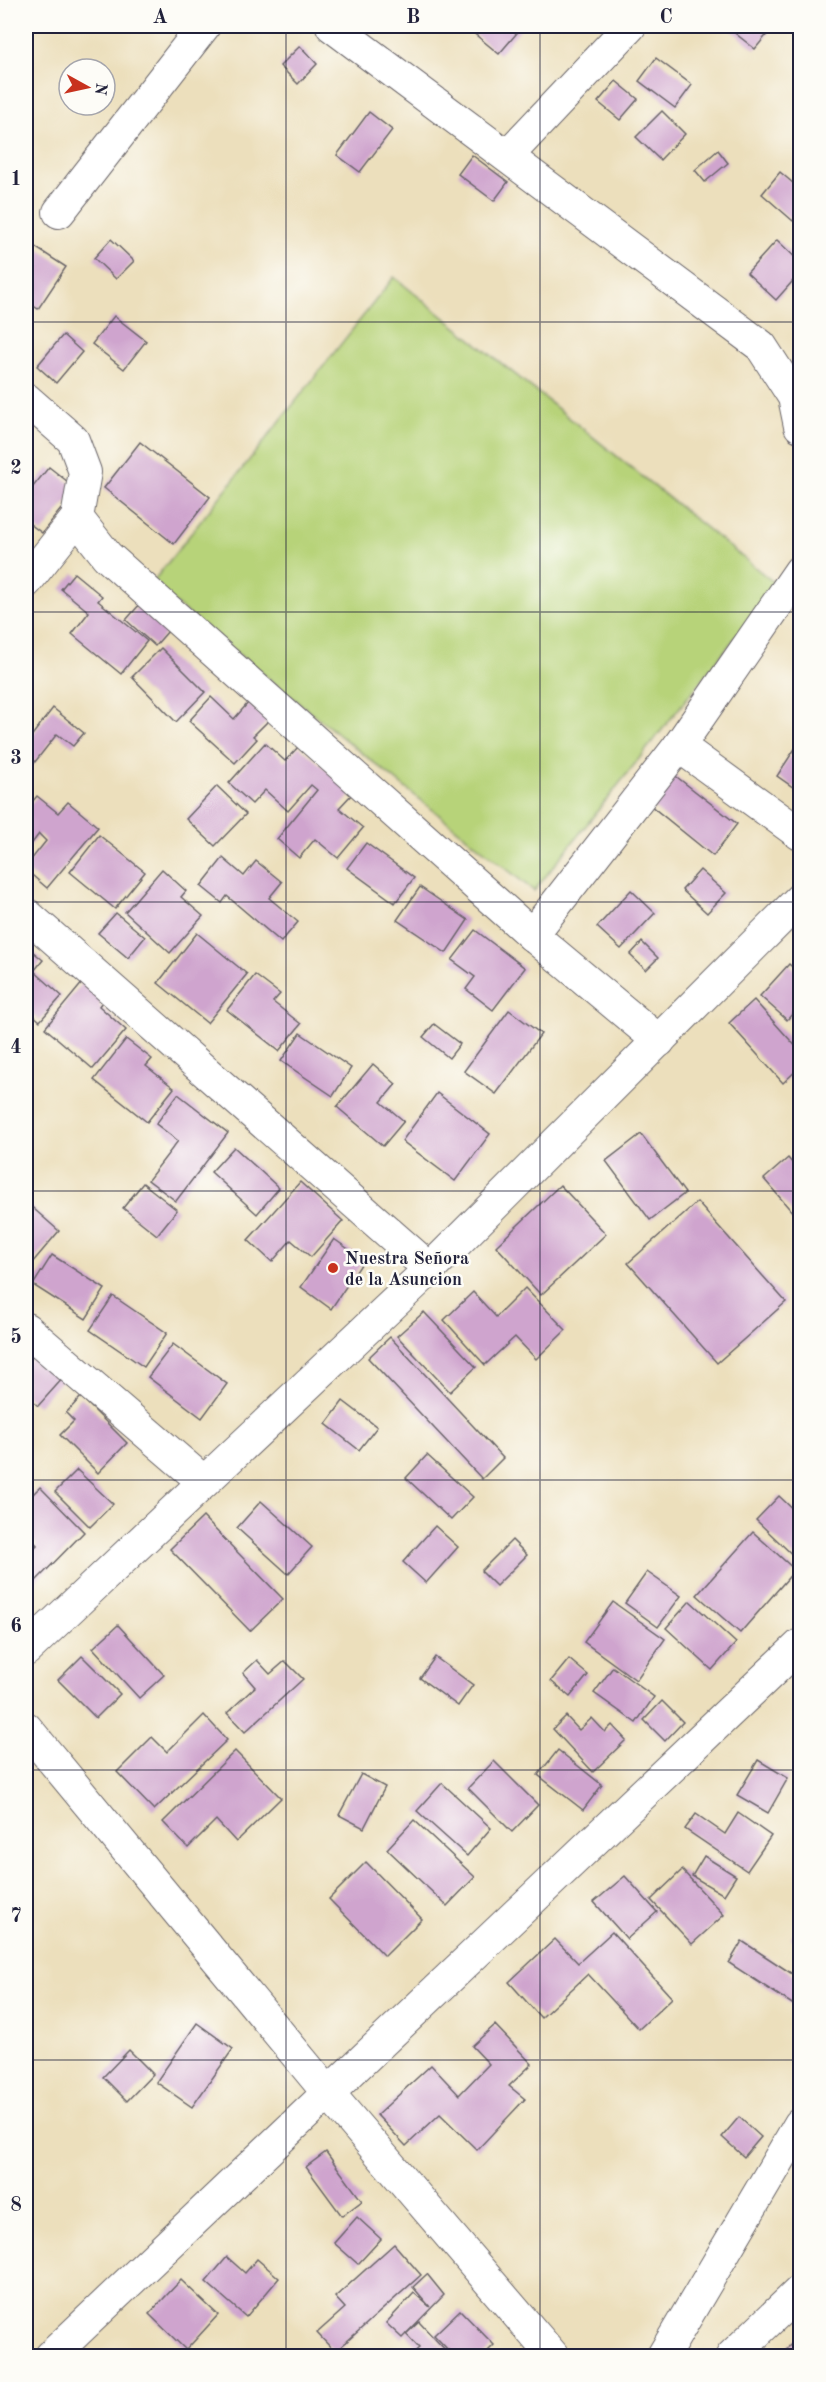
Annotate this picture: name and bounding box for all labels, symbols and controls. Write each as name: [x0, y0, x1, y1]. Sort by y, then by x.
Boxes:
text: A: [152, 8, 168, 28]
text: B: [406, 8, 420, 28]
text: C: [659, 8, 673, 28]
north arrow: [57, 57, 117, 117]
text: N: [91, 82, 109, 97]
text: 1: [10, 170, 22, 190]
text: 2: [10, 459, 22, 479]
text: 3: [10, 749, 22, 769]
text: 4: [10, 1038, 22, 1058]
place label: Nuestra Señora de la Asuncion: [345, 1250, 469, 1289]
marker: Nuestra Señora de la Asuncion: [326, 1261, 340, 1275]
text: 5: [10, 1327, 22, 1348]
text: 6: [10, 1617, 22, 1637]
text: 7: [10, 1907, 22, 1927]
text: 8: [10, 2196, 22, 2216]

